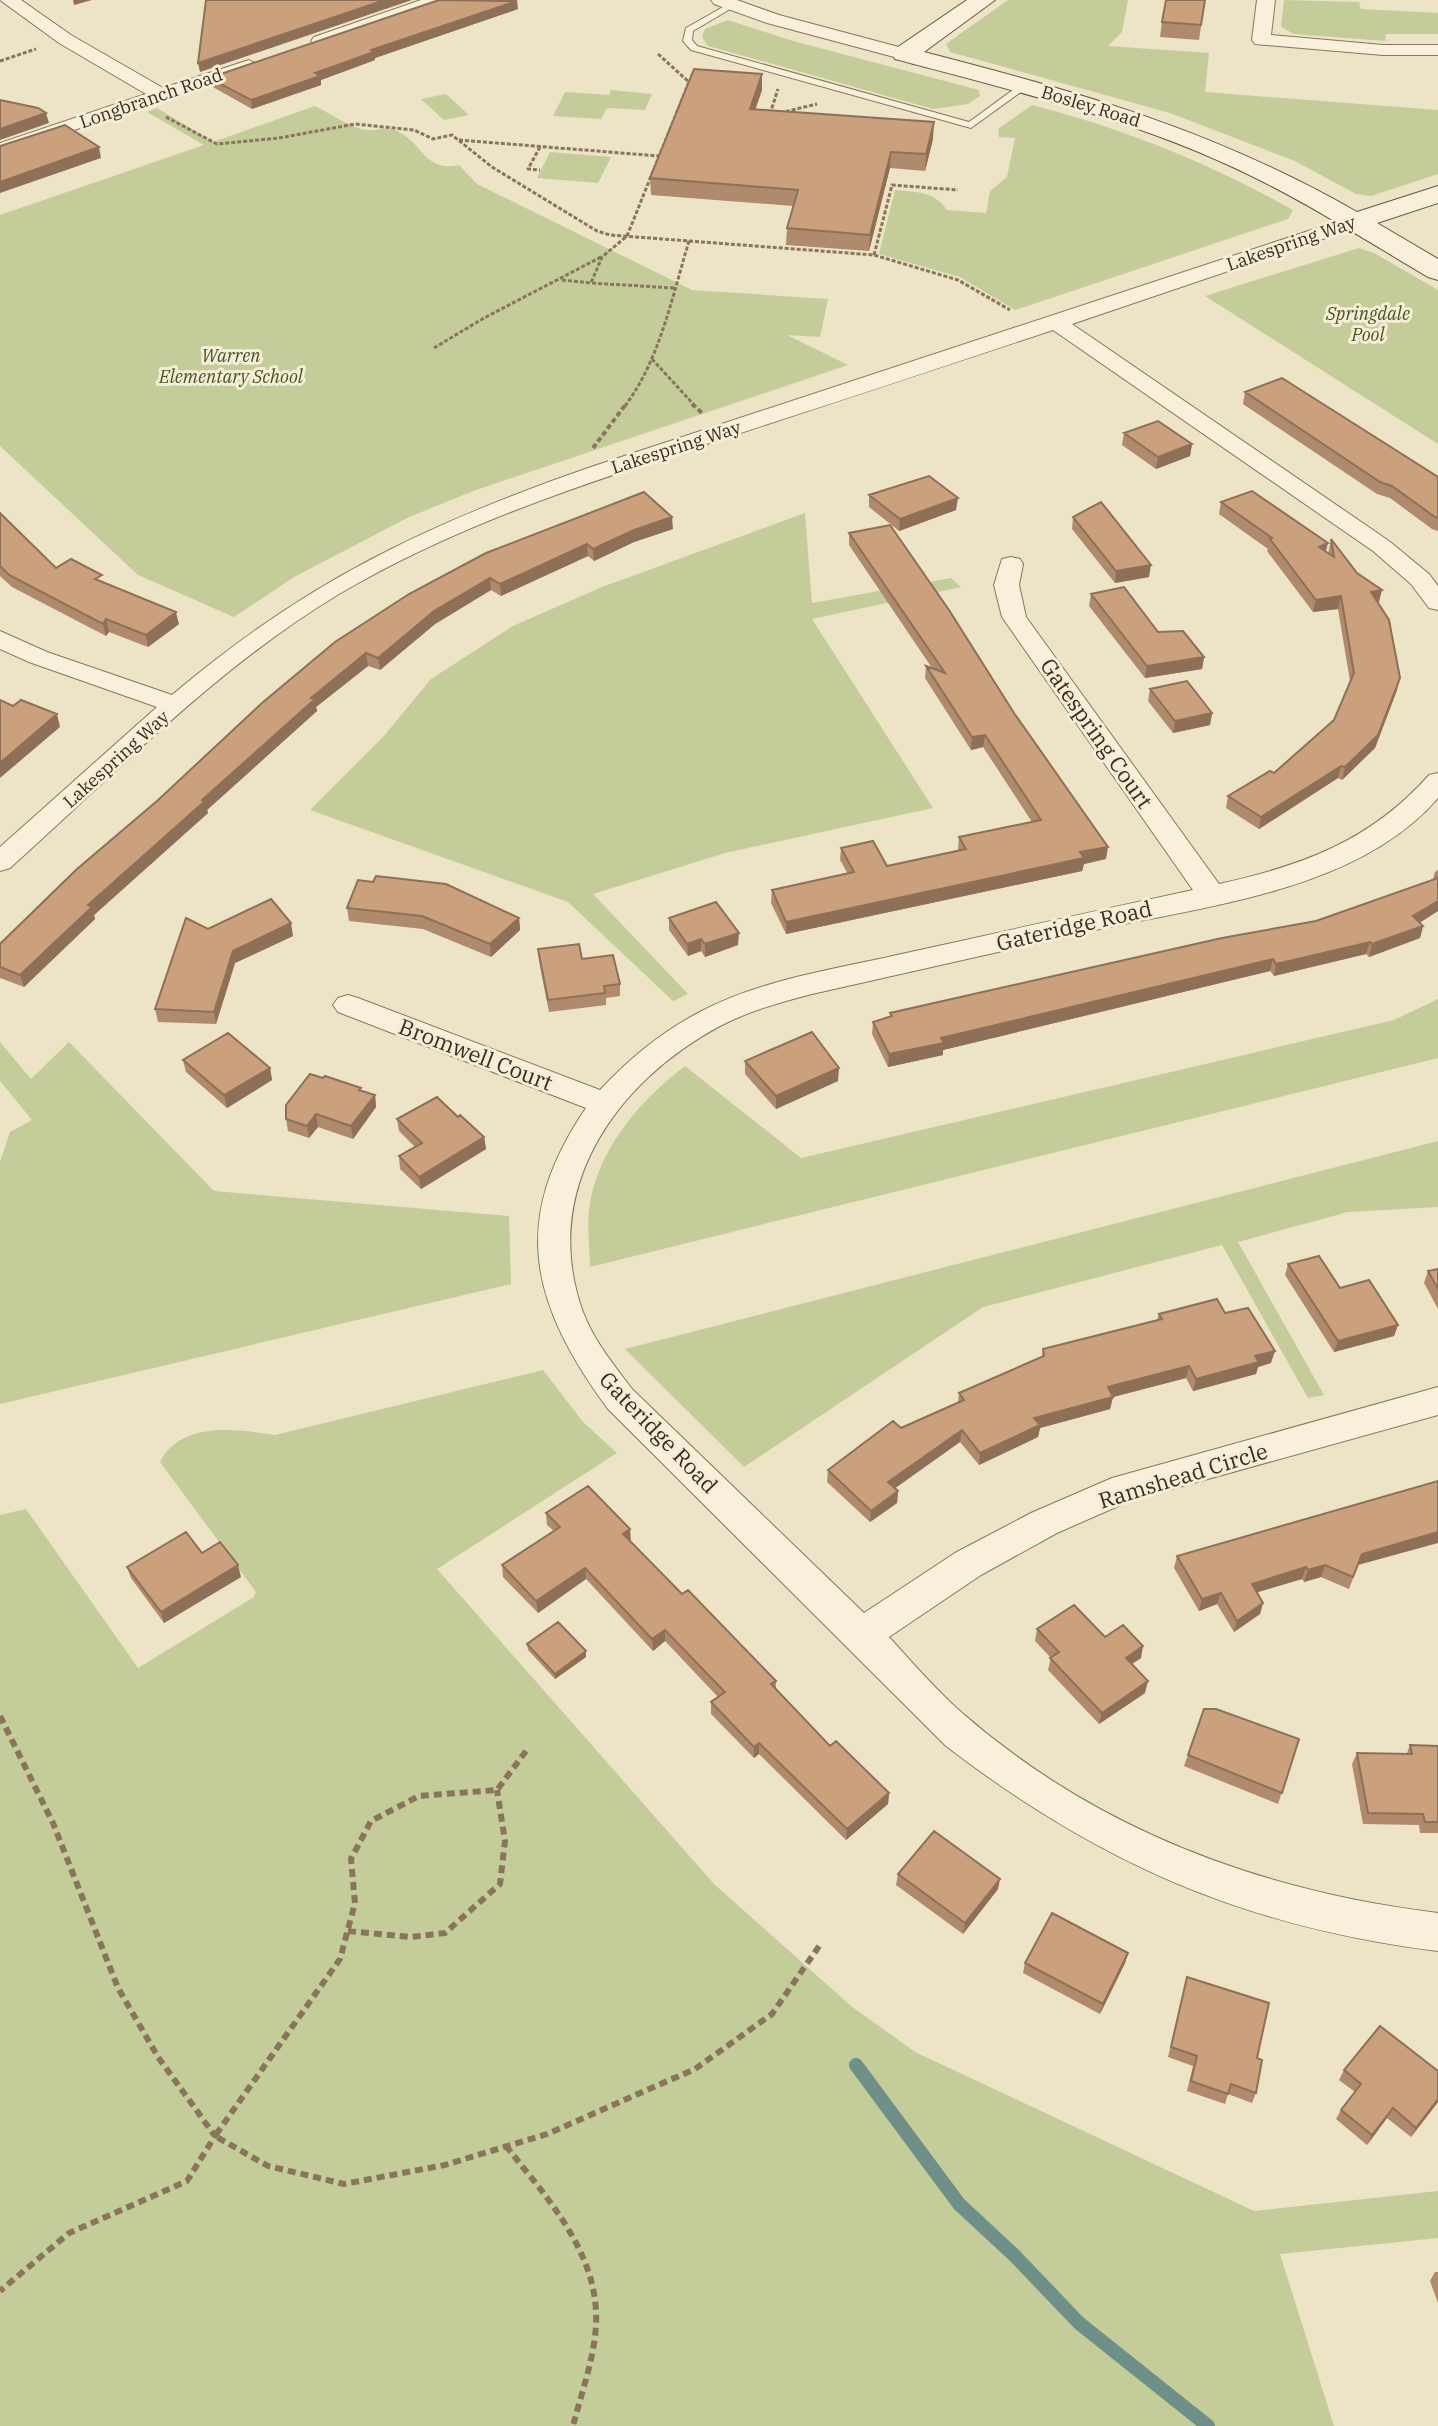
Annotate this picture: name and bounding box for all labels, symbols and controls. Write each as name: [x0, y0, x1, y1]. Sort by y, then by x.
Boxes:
street label: Longbranch Road: [76, 63, 226, 133]
street label: Bosley Road: [1039, 80, 1144, 132]
street label: Lakespring Way: [1223, 210, 1359, 276]
park label: Springdale Pool: [1325, 302, 1410, 346]
park label: Warren Elementary School: [158, 344, 304, 388]
street label: Lakespring Way: [608, 415, 744, 479]
street label: Gatespring Court: [1034, 652, 1160, 814]
street label: Lakespring Way: [58, 705, 174, 813]
street label: Gateridge Road: [993, 893, 1155, 957]
street label: Bromwell Court: [395, 1011, 557, 1097]
street label: Gateridge Road: [593, 1365, 725, 1499]
street label: Ramshead Circle: [1095, 1435, 1271, 1515]

